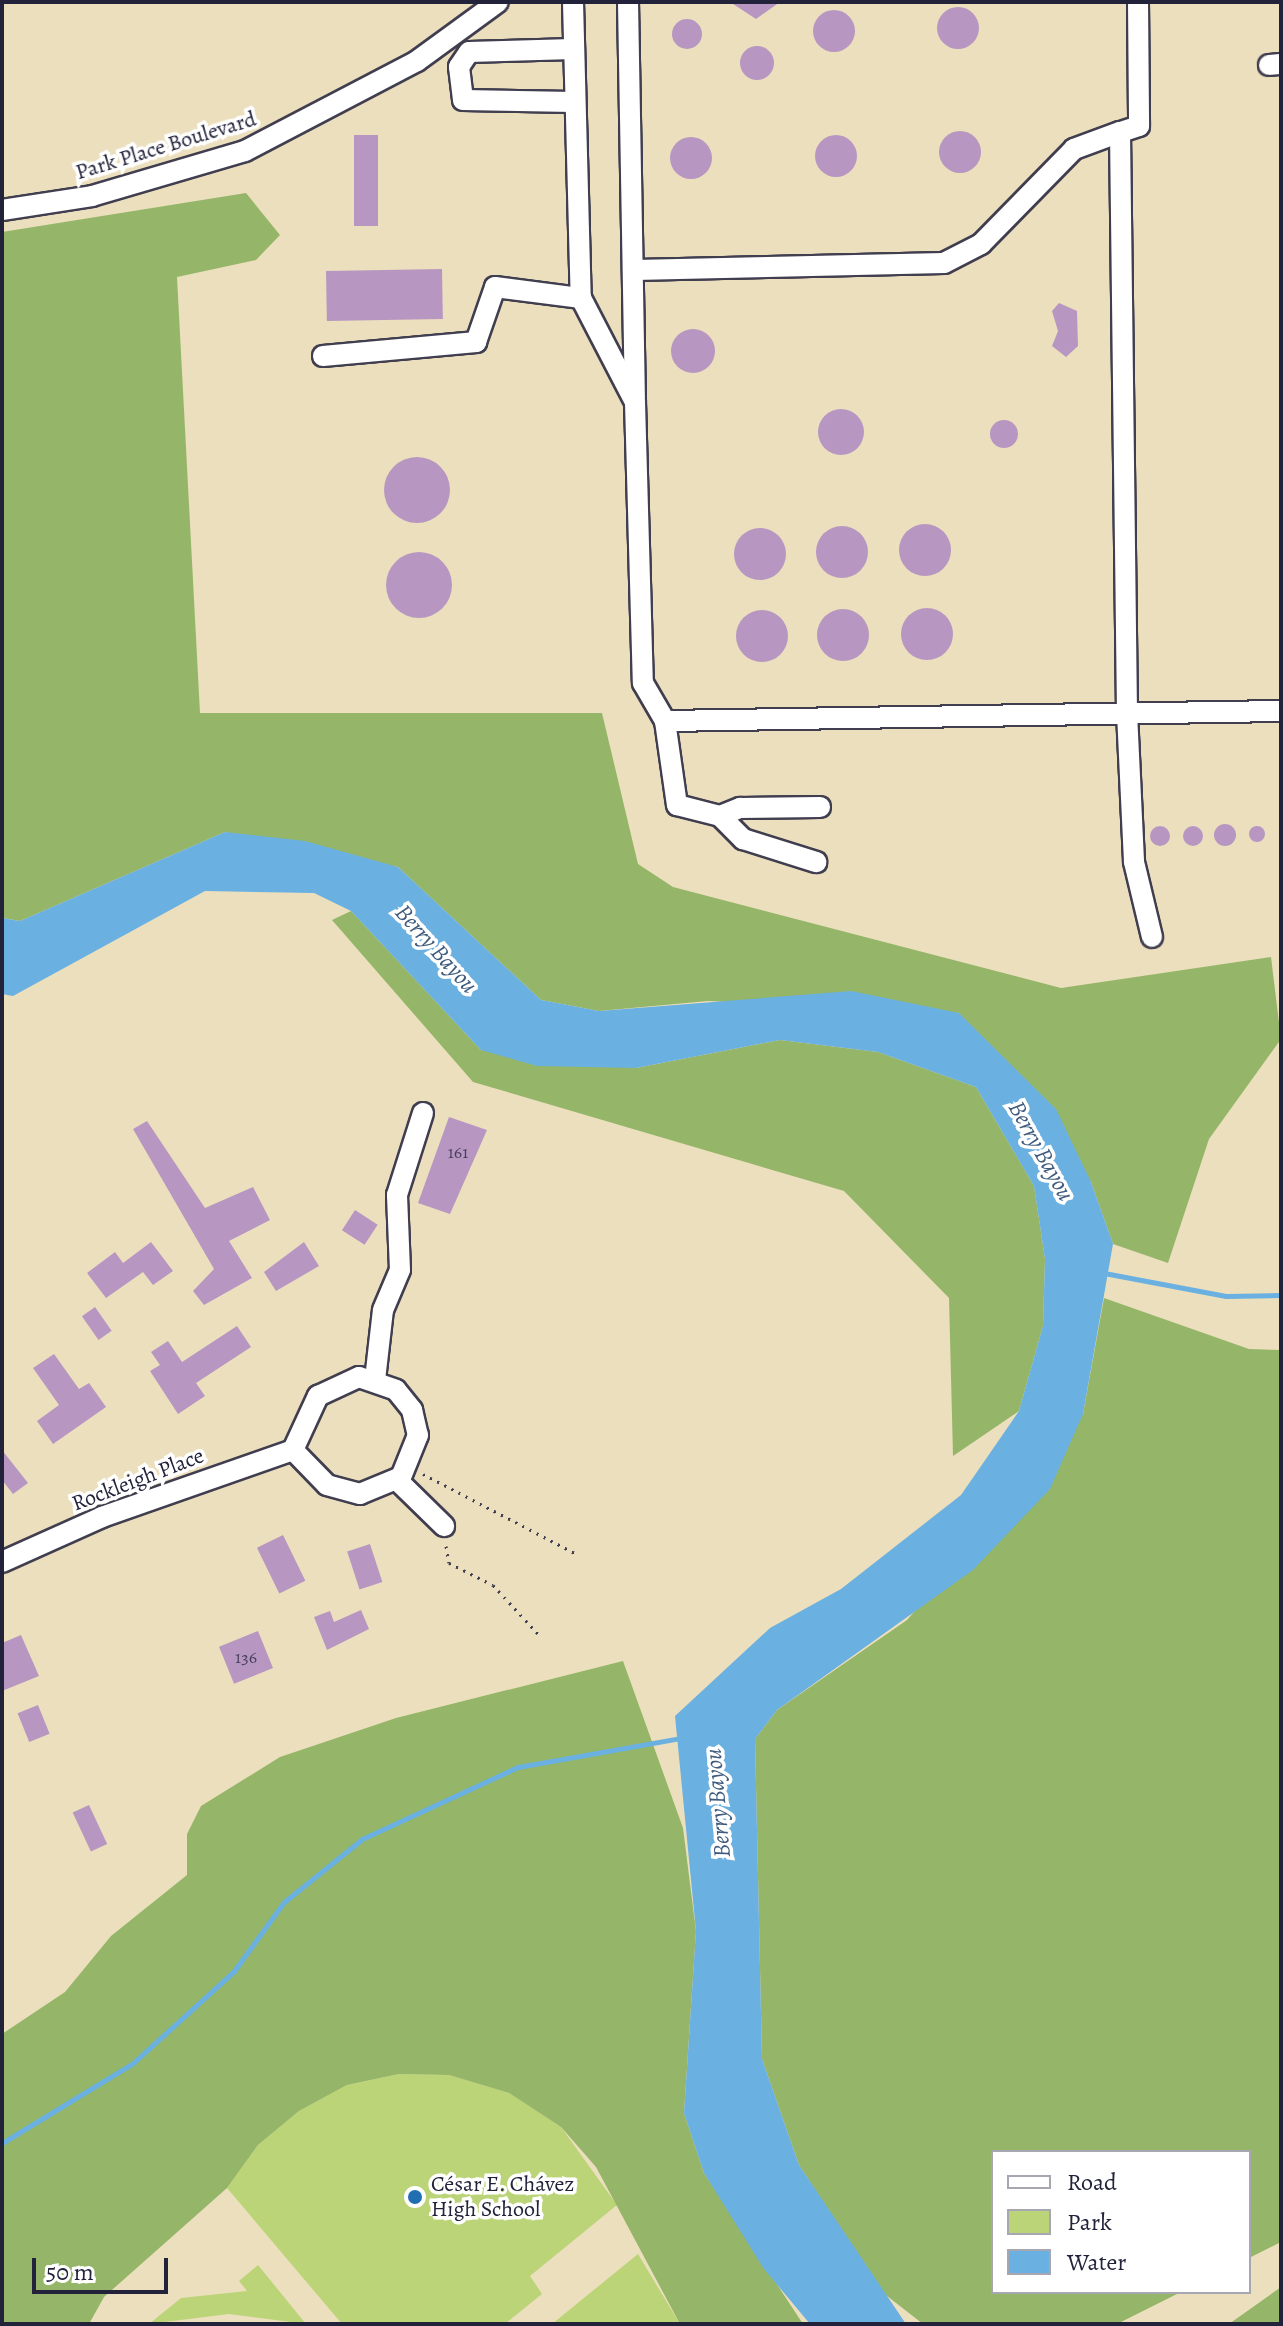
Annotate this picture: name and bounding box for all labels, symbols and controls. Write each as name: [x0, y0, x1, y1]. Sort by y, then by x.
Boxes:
street label: Park Place Boulevard: [73, 106, 259, 186]
water label: Berry Bayou: [389, 899, 483, 999]
water label: Berry Bayou: [1002, 1096, 1080, 1206]
house number: 161: [448, 1141, 468, 1163]
street label: Rockleigh Place: [68, 1443, 208, 1517]
house number: 136: [235, 1646, 257, 1668]
water label: Berry Bayou: [699, 1747, 737, 1859]
legend: [991, 2150, 1251, 2294]
text: Road: [1067, 2166, 1117, 2198]
place label: César E. Chávez High School: [431, 2171, 575, 2222]
marker: César E. Chávez High School: [406, 2188, 424, 2206]
text: Park: [1067, 2206, 1112, 2238]
scale bar: [36, 2242, 172, 2292]
text: Water: [1067, 2246, 1127, 2278]
text: 50 m: [46, 2256, 94, 2288]

